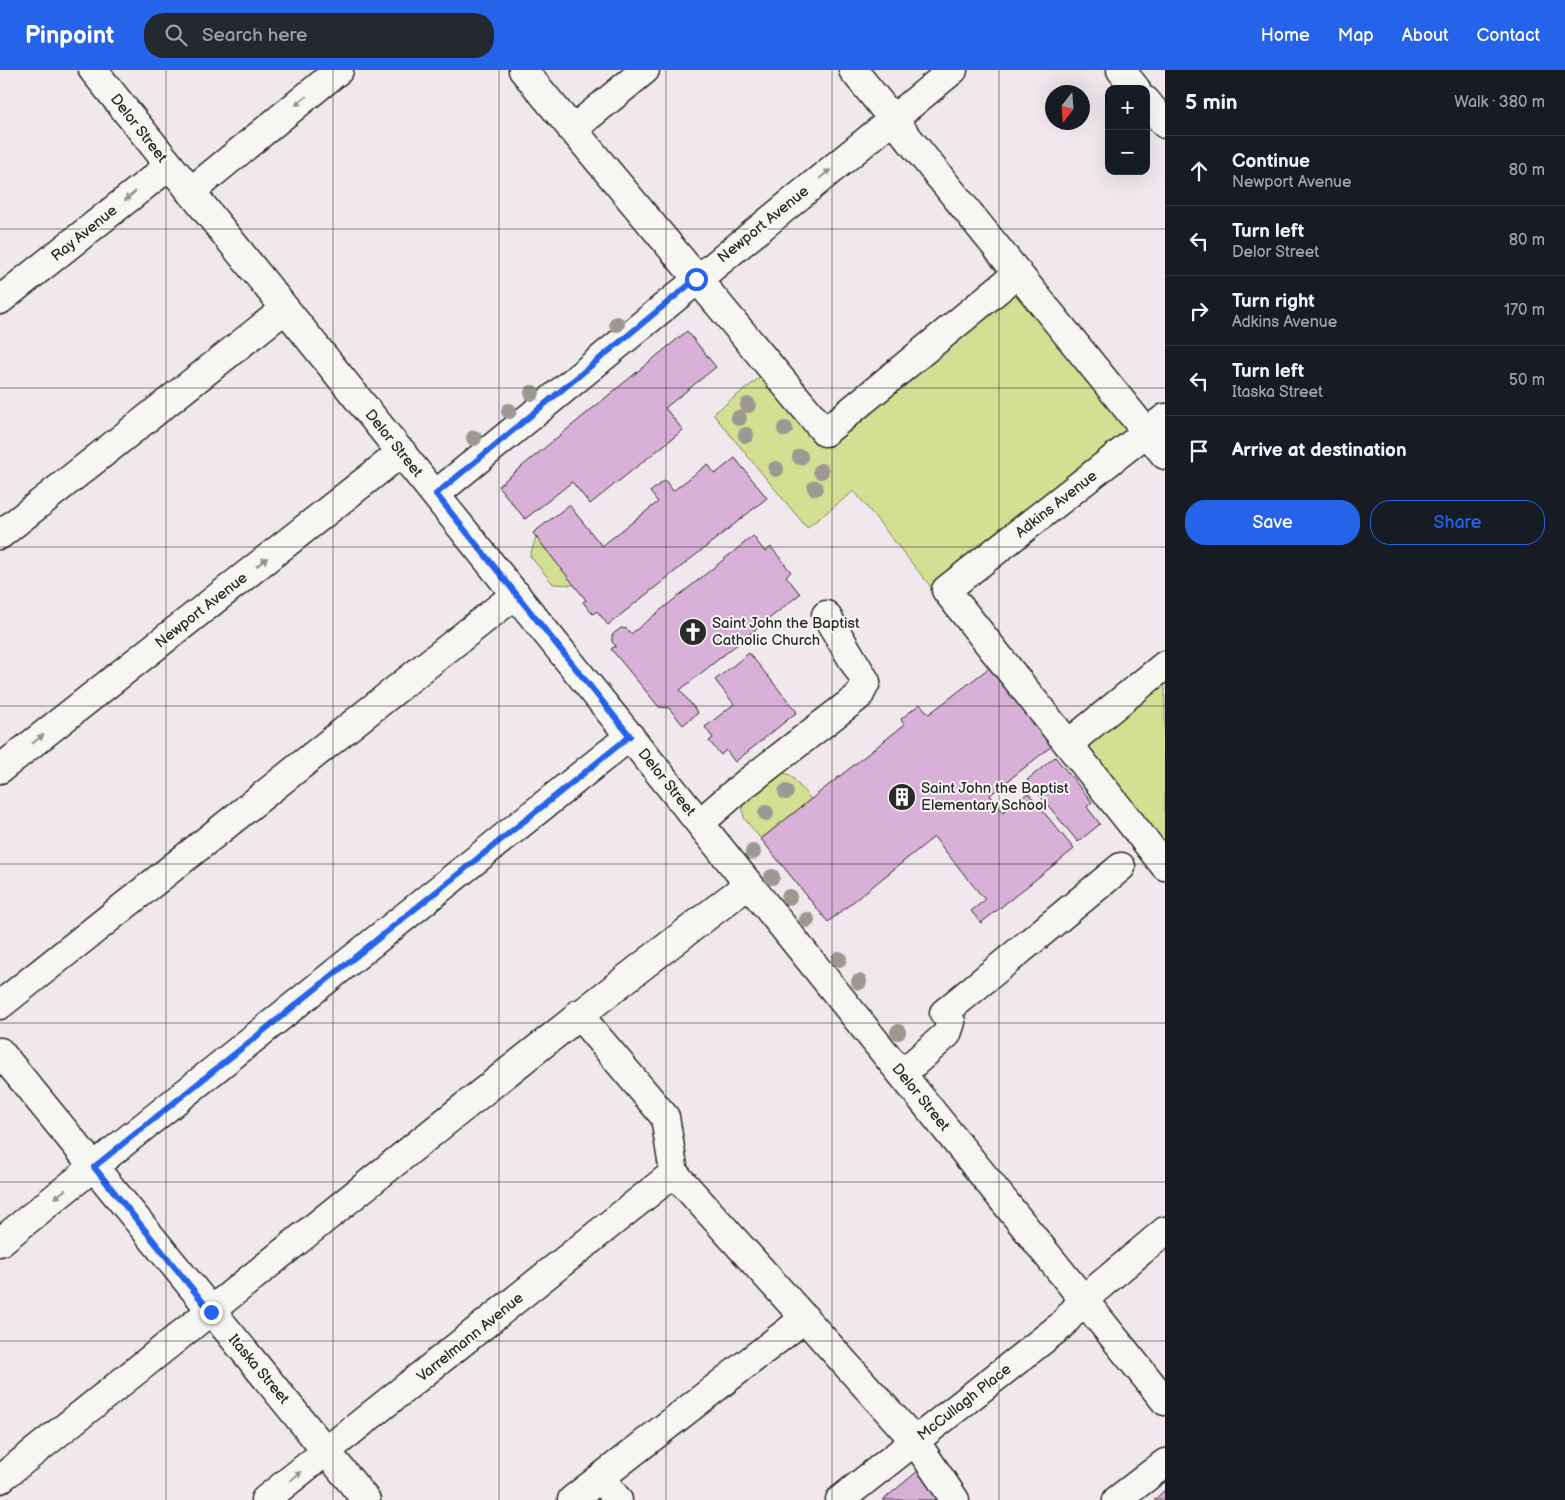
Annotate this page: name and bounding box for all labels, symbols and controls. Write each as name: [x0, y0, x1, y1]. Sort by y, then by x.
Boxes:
search box: [144, 13, 494, 58]
text: Pinpoint: [25, 21, 114, 50]
icon: search: [162, 21, 190, 49]
text: Search here: [202, 24, 307, 47]
text: Home: [1261, 25, 1310, 46]
text: Map: [1338, 25, 1374, 46]
text: About: [1402, 25, 1449, 46]
text: Contact: [1477, 25, 1540, 46]
north arrow: [1045, 85, 1090, 130]
map controls: [1105, 85, 1150, 175]
button: +: [1105, 85, 1150, 130]
street label: Delor Street: [106, 90, 171, 167]
text: 5 min: [1185, 90, 1238, 115]
text: Walk · 380 m: [1454, 93, 1545, 112]
one-way arrow: [295, 95, 308, 106]
button: −: [1105, 130, 1150, 175]
text: Continue: [1232, 150, 1310, 173]
icon: ahead: [1185, 157, 1213, 185]
text: 80 m: [1509, 161, 1545, 180]
one-way arrow: [818, 169, 831, 180]
text: Newport Avenue: [1232, 173, 1352, 192]
street label: Newport Avenue: [714, 182, 813, 267]
one-way arrow: [124, 190, 137, 201]
street label: Ray Avenue: [47, 201, 121, 266]
text: Turn left: [1232, 220, 1304, 243]
icon: left: [1185, 227, 1213, 255]
text: 80 m: [1509, 231, 1545, 250]
text: Delor Street: [1232, 243, 1319, 262]
route start: [685, 268, 708, 291]
text: Turn right: [1232, 290, 1315, 313]
icon: right: [1185, 297, 1213, 325]
text: 170 m: [1504, 301, 1545, 320]
text: Adkins Avenue: [1232, 313, 1337, 332]
text: Turn left: [1232, 360, 1304, 383]
icon: left: [1185, 367, 1213, 395]
text: 50 m: [1509, 371, 1545, 390]
text: Itaska Street: [1232, 383, 1323, 402]
street label: Delor Street: [361, 406, 427, 481]
icon: arrive: [1185, 437, 1213, 465]
text: Arrive at destination: [1232, 439, 1407, 462]
street label: Adkins Avenue: [1012, 466, 1101, 542]
button: Save: [1185, 500, 1360, 545]
button: Share: [1370, 500, 1545, 545]
one-way arrow: [255, 557, 269, 567]
street label: Newport Avenue: [151, 568, 251, 652]
place label: Saint John the Baptist Catholic Church: [712, 614, 860, 650]
church icon: Saint John the Baptist Catholic Church: [678, 617, 708, 647]
one-way arrow: [31, 733, 44, 744]
street label: Delor Street: [634, 745, 700, 820]
place label: Saint John the Baptist Elementary School: [921, 779, 1069, 815]
building icon: Saint John the Baptist Elementary School: [887, 782, 917, 812]
street label: Delor Street: [888, 1060, 954, 1135]
one-way arrow: [54, 1189, 67, 1199]
street label: Varrelmann Avenue: [413, 1289, 527, 1386]
route end: [200, 1301, 223, 1324]
street label: Itaska Street: [224, 1331, 294, 1408]
street label: McCullagh Place: [914, 1360, 1015, 1445]
one-way arrow: [289, 1470, 302, 1481]

